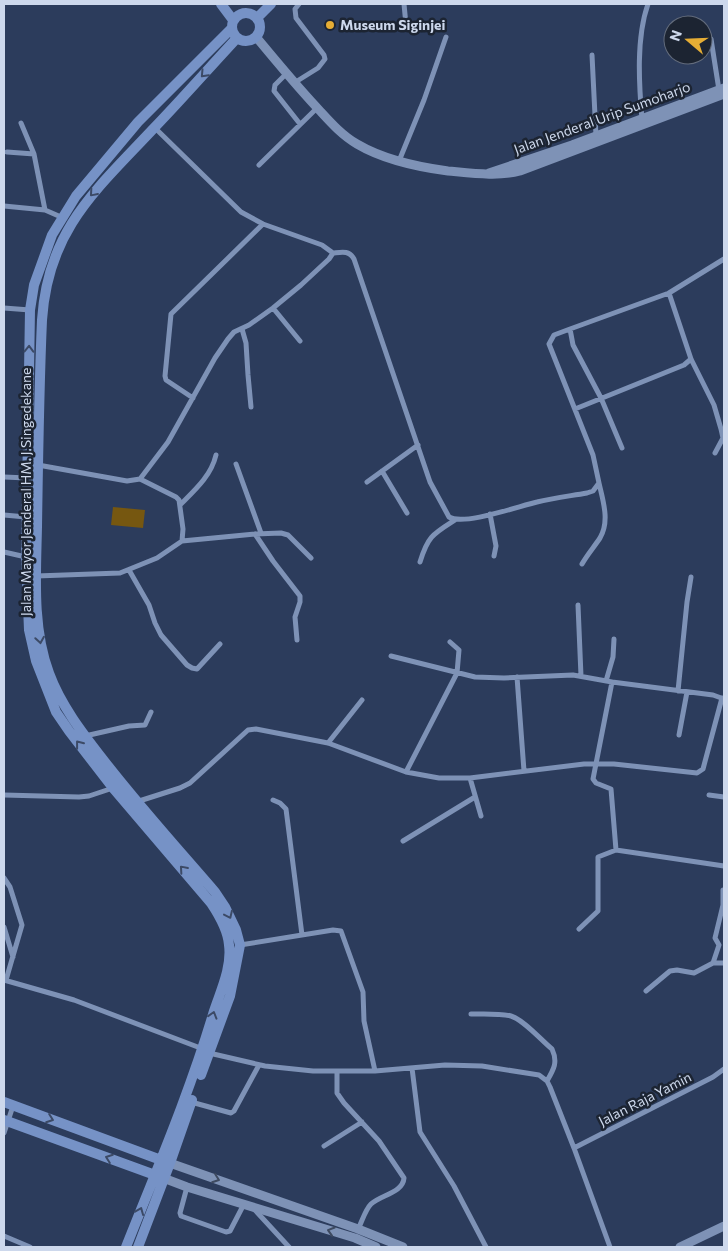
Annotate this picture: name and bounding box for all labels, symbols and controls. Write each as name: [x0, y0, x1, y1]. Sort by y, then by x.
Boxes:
north arrow: [663, 15, 713, 65]
place label: Museum Siginjei: [340, 16, 445, 33]
marker: Museum Siginjei: [324, 19, 336, 31]
text: N: [665, 28, 685, 43]
one-way arrow: [201, 69, 210, 78]
street label: Jalan Jenderal Urip Sumoharjo: [511, 78, 693, 157]
one-way arrow: [90, 188, 99, 197]
one-way arrow: [24, 345, 35, 353]
street label: Jalan Mayor Jenderal HM. J.Singedekane: [17, 368, 34, 616]
one-way arrow: [35, 636, 45, 644]
one-way arrow: [77, 741, 85, 750]
one-way arrow: [180, 866, 189, 875]
one-way arrow: [223, 910, 233, 919]
one-way arrow: [208, 1011, 218, 1020]
street label: Jalan Raja Yamin: [595, 1068, 694, 1129]
one-way arrow: [45, 1113, 53, 1123]
one-way arrow: [105, 1154, 114, 1164]
one-way arrow: [211, 1173, 220, 1183]
one-way arrow: [134, 1207, 145, 1216]
one-way arrow: [327, 1226, 335, 1236]

